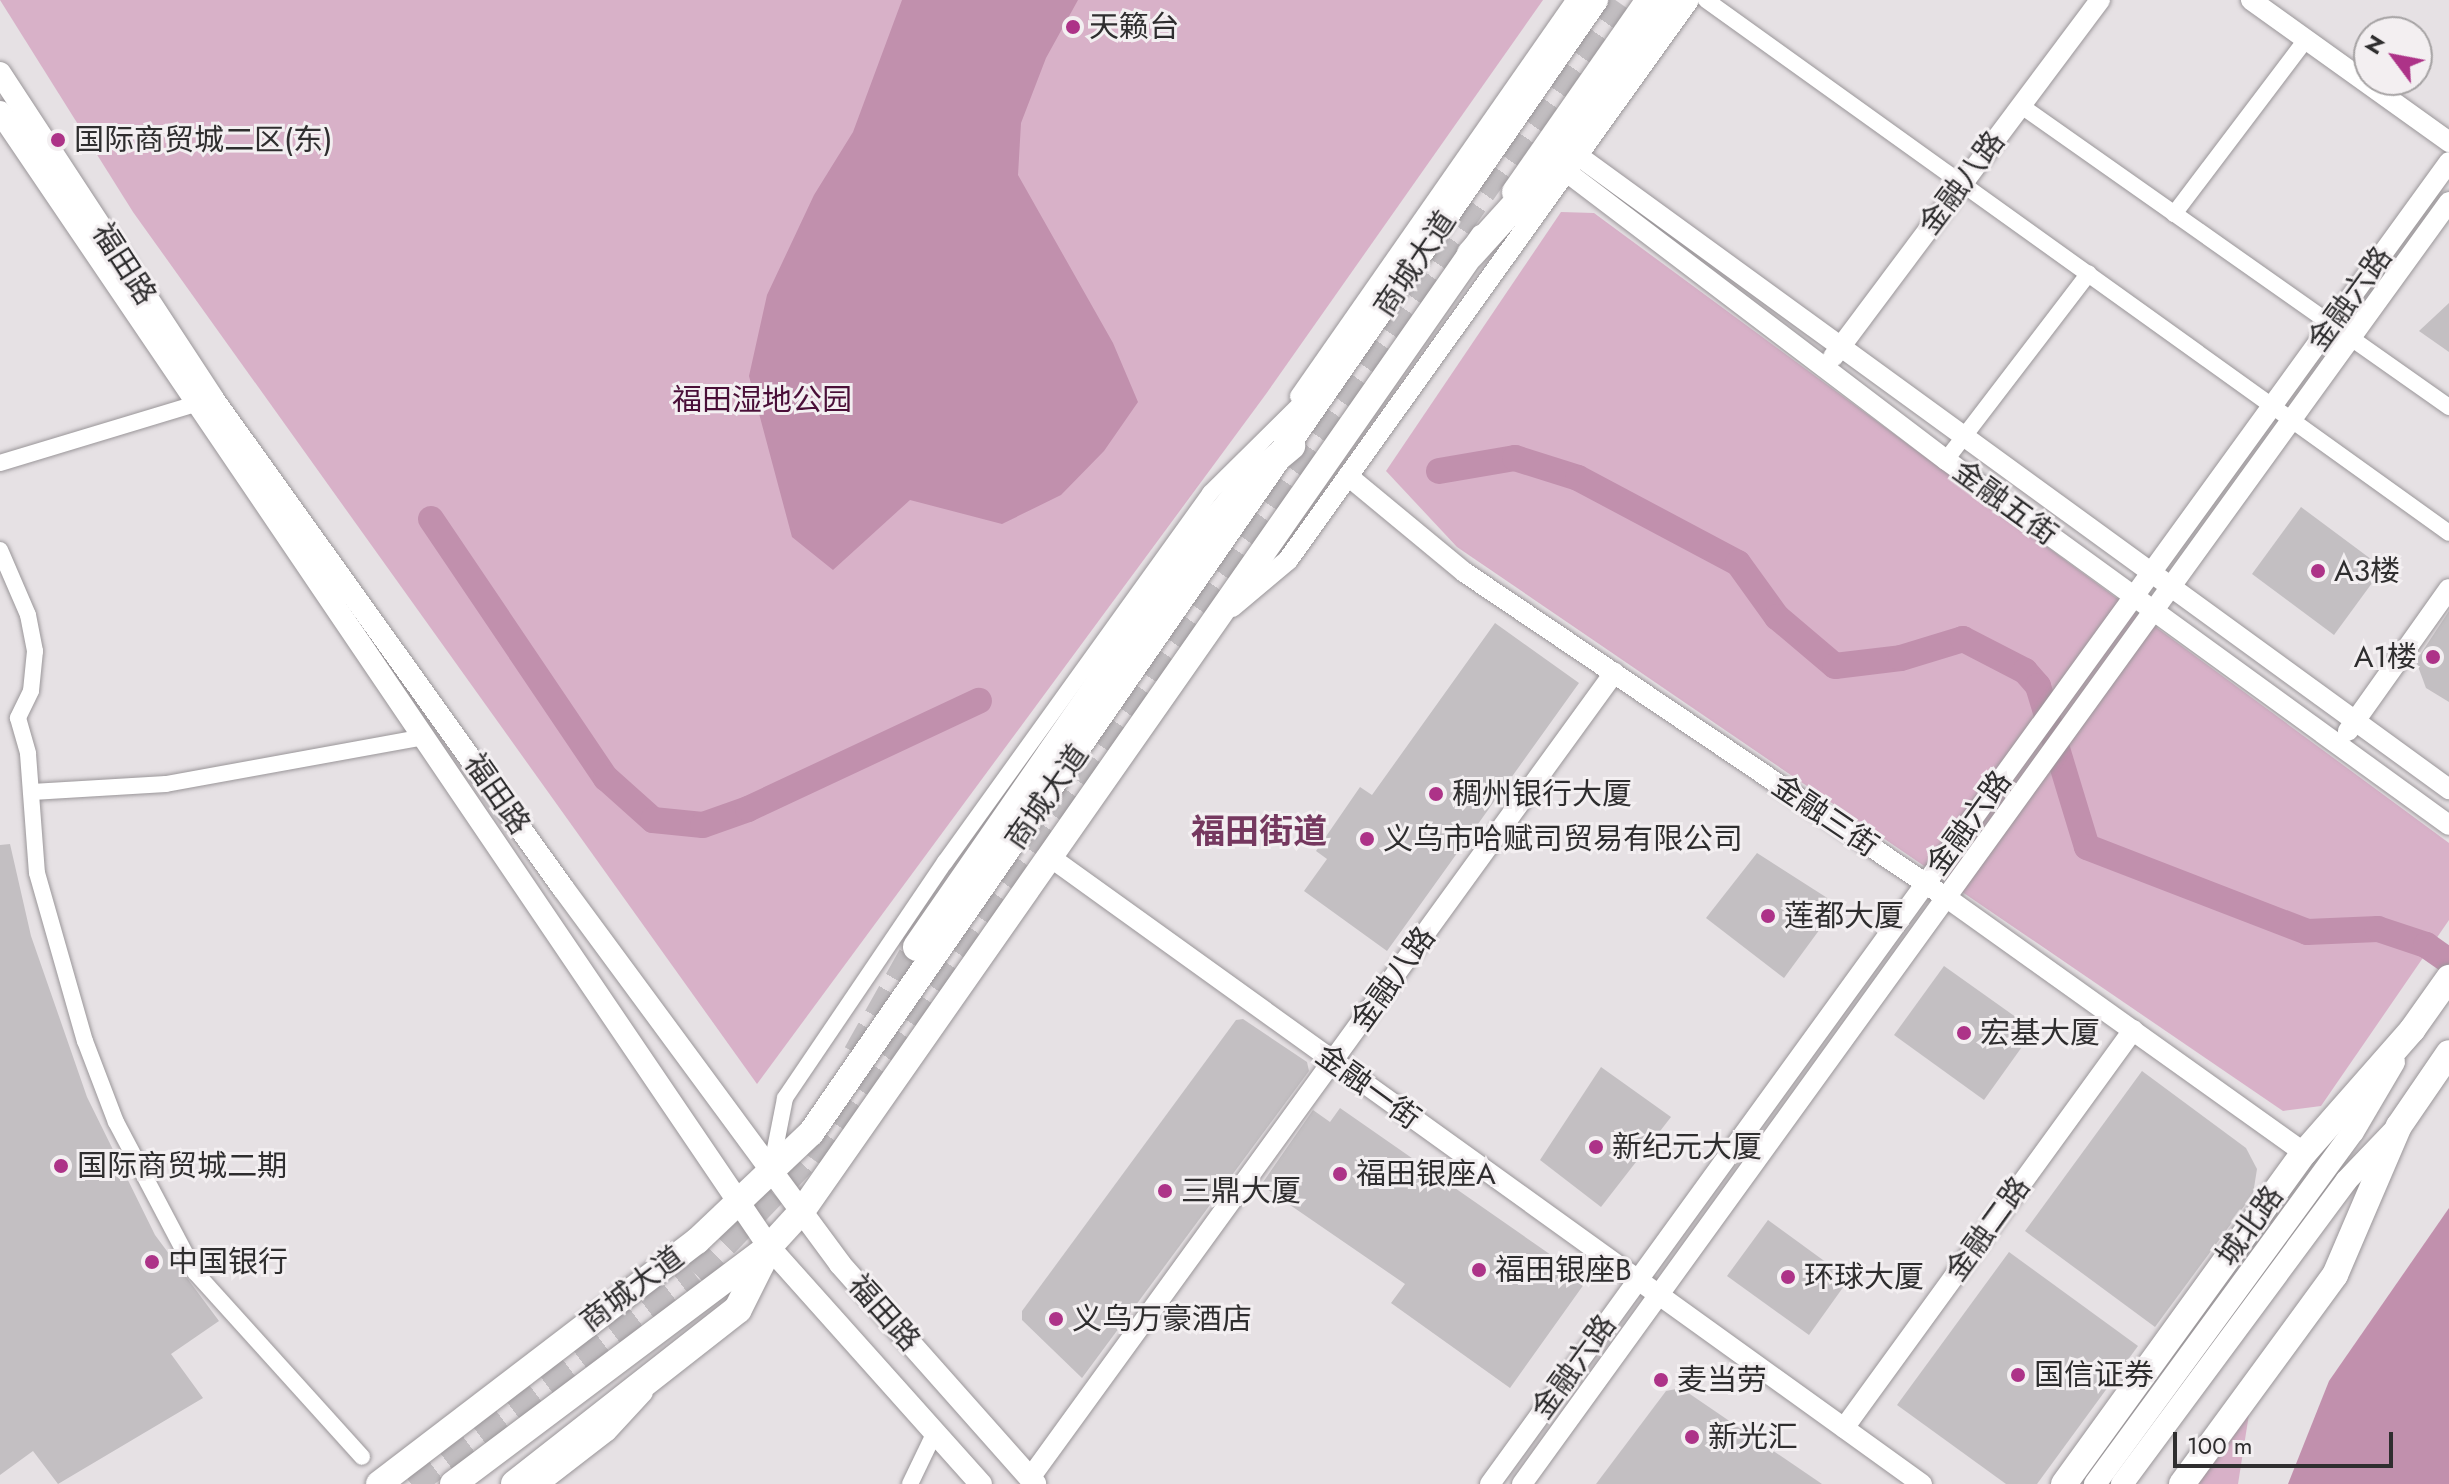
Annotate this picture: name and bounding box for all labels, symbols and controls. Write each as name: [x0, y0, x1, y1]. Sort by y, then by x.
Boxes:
place label: 天籁台: [1089, 9, 1179, 45]
north arrow: [2353, 16, 2433, 96]
marker: 天籁台: [1064, 18, 1082, 36]
text: N: [2356, 28, 2393, 60]
place label: 国际商贸城二区(东): [74, 122, 333, 158]
street label: 金融八路: [1912, 124, 2012, 242]
marker: 国际商贸城二区(东): [49, 131, 67, 149]
street label: 商城大道: [1367, 204, 1463, 324]
street label: 福田路: [84, 216, 164, 312]
street label: 金融六路: [2300, 240, 2400, 358]
park label: 福田湿地公园: [672, 382, 852, 418]
street label: 金融五街: [1946, 453, 2064, 553]
place label: A3楼: [2334, 553, 2400, 589]
marker: A3楼: [2309, 562, 2327, 580]
place label: A1楼: [2354, 639, 2417, 675]
marker: A1楼: [2424, 648, 2442, 666]
street label: 商城大道: [998, 738, 1096, 856]
street label: 福田路: [456, 747, 538, 841]
street label: 金融六路: [1919, 764, 2019, 882]
street label: 金融三街: [1765, 768, 1885, 864]
place label: 稠州银行大厦: [1452, 776, 1632, 812]
marker: 稠州银行大厦: [1427, 785, 1445, 803]
district label: 福田街道: [1191, 812, 1327, 852]
place label: 义乌市哈赋司贸易有限公司: [1383, 821, 1743, 857]
marker: 义乌市哈赋司贸易有限公司: [1358, 830, 1376, 848]
place label: 莲都大厦: [1784, 898, 1904, 934]
marker: 莲都大厦: [1759, 907, 1777, 925]
street label: 金融八路: [1343, 920, 1443, 1038]
place label: 宏基大厦: [1980, 1015, 2100, 1051]
marker: 宏基大厦: [1955, 1024, 1973, 1042]
street label: 金融一街: [1309, 1037, 1427, 1137]
place label: 新纪元大厦: [1612, 1129, 1762, 1165]
marker: 新纪元大厦: [1587, 1138, 1605, 1156]
place label: 国际商贸城二期: [77, 1148, 287, 1184]
place label: 福田银座A: [1356, 1156, 1496, 1192]
marker: 国际商贸城二期: [52, 1157, 70, 1175]
marker: 福田银座A: [1331, 1165, 1349, 1183]
street label: 金融二路: [1938, 1170, 2038, 1288]
place label: 三鼎大厦: [1181, 1173, 1301, 1209]
street label: 城北路: [2209, 1179, 2291, 1273]
marker: 三鼎大厦: [1156, 1182, 1174, 1200]
street label: 商城大道: [573, 1239, 691, 1339]
place label: 中国银行: [168, 1244, 288, 1280]
place label: 福田银座B: [1495, 1252, 1632, 1288]
marker: 中国银行: [143, 1253, 161, 1271]
place label: 环球大厦: [1804, 1259, 1924, 1295]
marker: 福田银座B: [1470, 1261, 1488, 1279]
street label: 福田路: [841, 1268, 927, 1358]
marker: 环球大厦: [1779, 1268, 1797, 1286]
place label: 义乌万豪酒店: [1072, 1301, 1252, 1337]
street label: 金融六路: [1524, 1308, 1624, 1426]
marker: 义乌万豪酒店: [1047, 1310, 1065, 1328]
place label: 国信证券: [2034, 1357, 2154, 1393]
place label: 麦当劳: [1677, 1362, 1767, 1398]
marker: 国信证券: [2009, 1366, 2027, 1384]
marker: 麦当劳: [1652, 1371, 1670, 1389]
scale bar: [2177, 1416, 2397, 1466]
place label: 新光汇: [1708, 1419, 1798, 1455]
marker: 新光汇: [1683, 1428, 1701, 1446]
text: 100 m: [2187, 1428, 2253, 1463]

